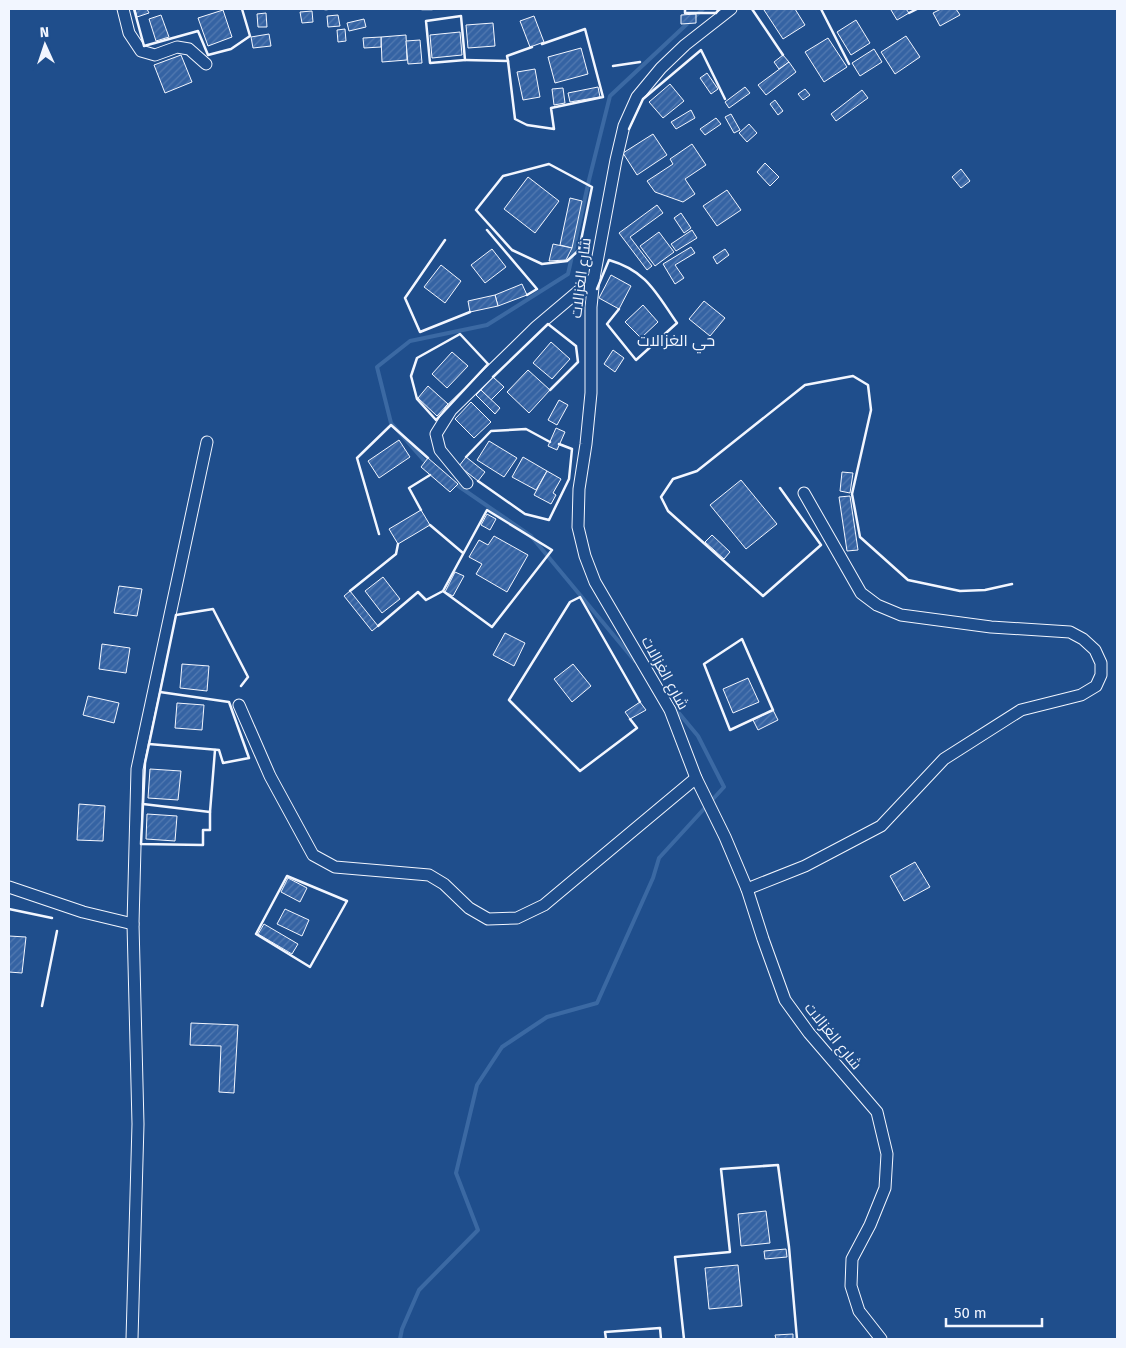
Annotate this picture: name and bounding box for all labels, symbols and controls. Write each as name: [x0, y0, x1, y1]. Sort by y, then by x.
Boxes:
north arrow: [20, 20, 70, 70]
text: N: [39, 24, 49, 41]
street label: شارع الغزالات: [567, 237, 597, 319]
district label: حي الغزالات: [637, 331, 715, 354]
street label: شارع الغزالات: [636, 633, 692, 714]
street label: شارع الغزالات: [799, 999, 865, 1074]
scale bar: [946, 1296, 1042, 1328]
text: 50 m: [954, 1304, 987, 1322]

